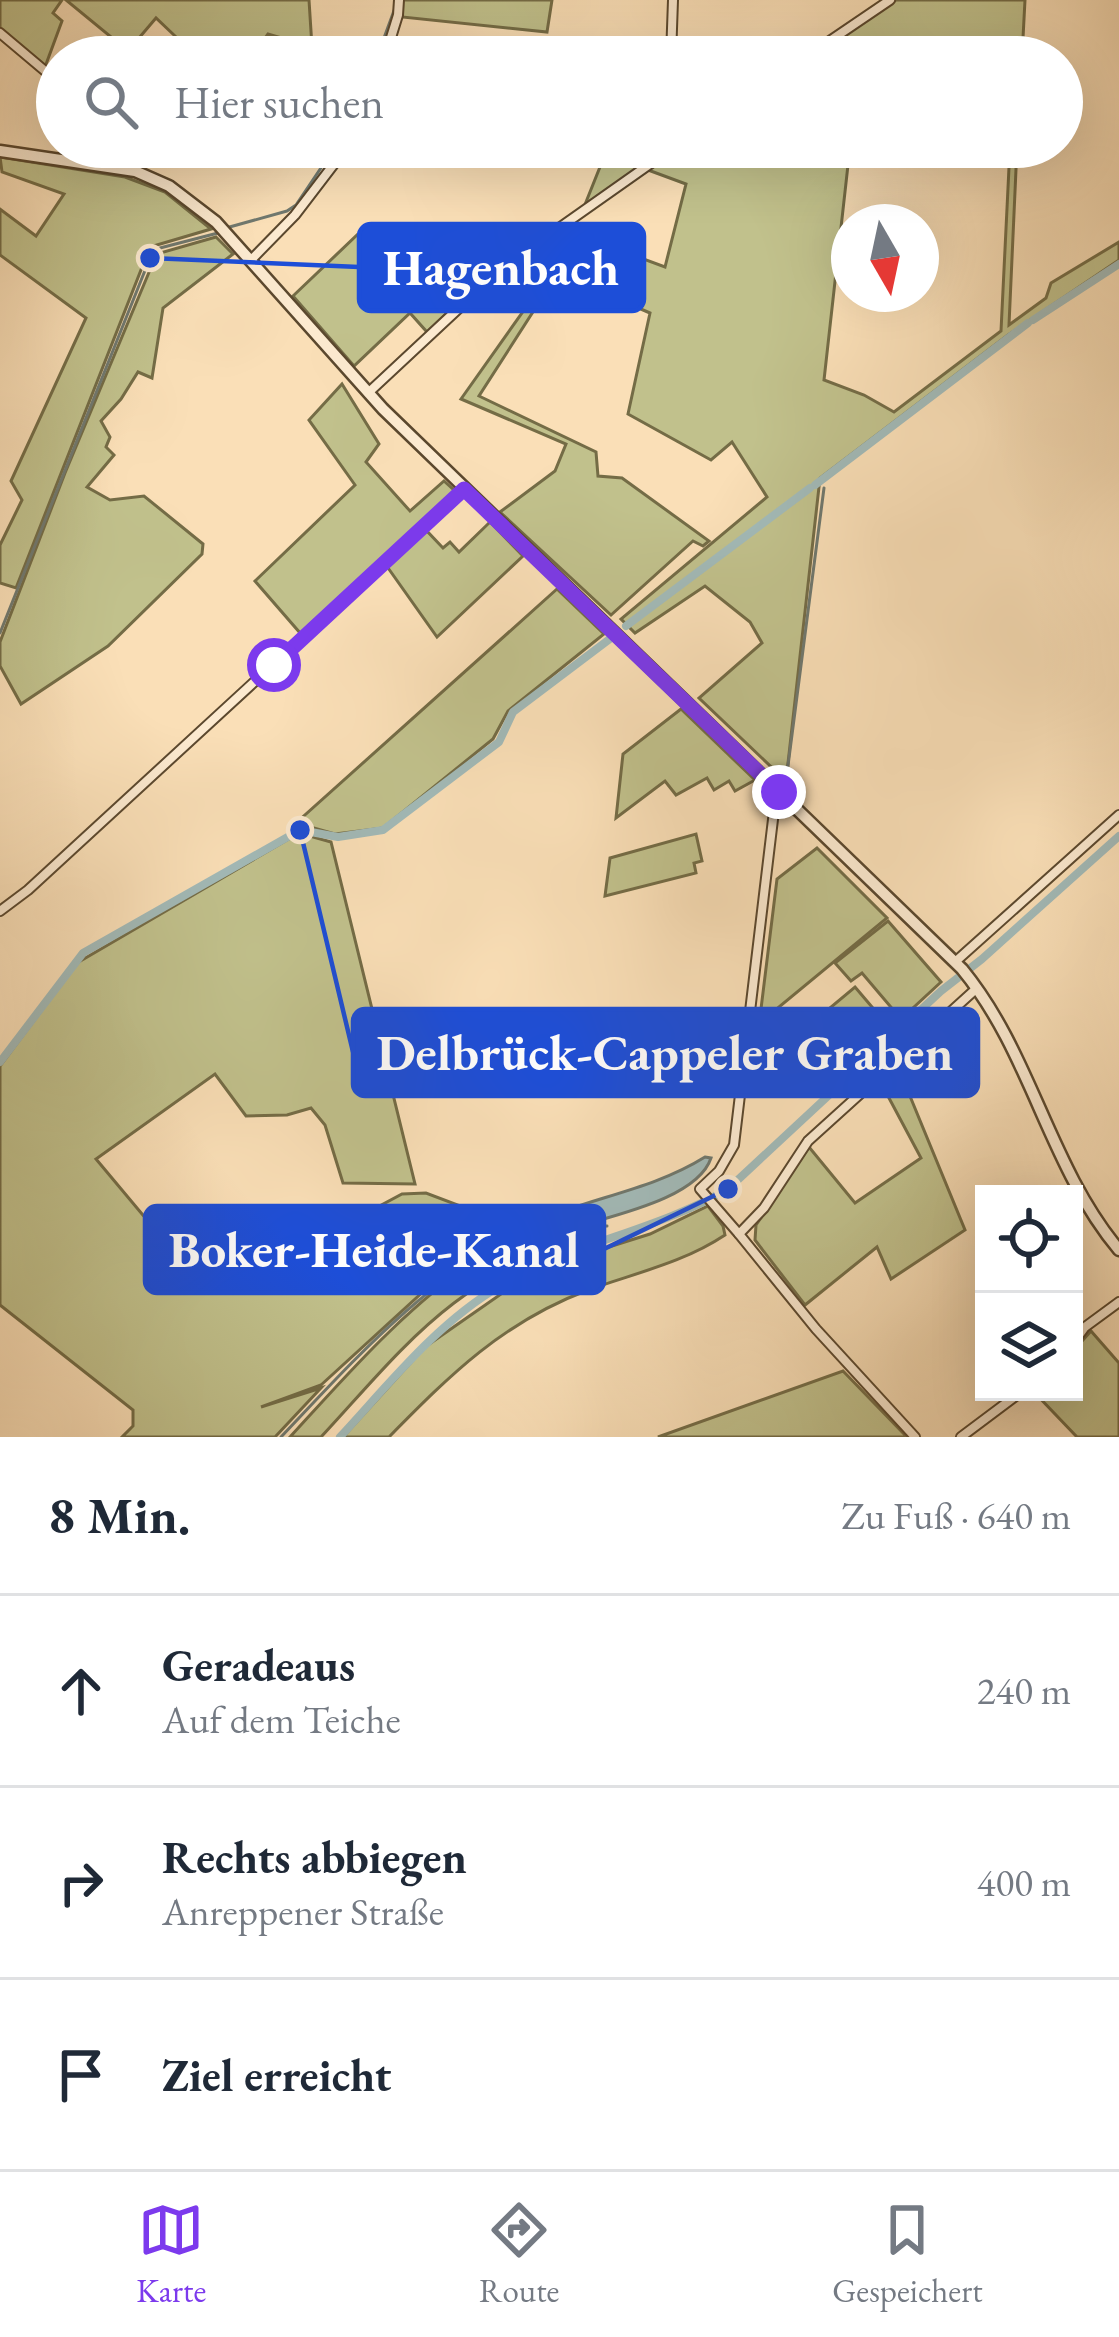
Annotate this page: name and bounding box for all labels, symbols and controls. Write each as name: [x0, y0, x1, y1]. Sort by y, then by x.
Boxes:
search box: [36, 36, 1083, 168]
icon: search: [78, 69, 144, 135]
text: Hier suchen: [174, 73, 384, 131]
north arrow: [831, 204, 939, 312]
callout: Hagenbach: [359, 224, 644, 311]
text: Hagenbach: [383, 234, 619, 300]
route start: [247, 638, 301, 692]
route end: [752, 765, 806, 819]
callout: Delbrück-Cappeler Graben: [353, 1009, 978, 1096]
text: Delbrück-Cappeler Graben: [376, 1019, 954, 1085]
map controls: [975, 1185, 1083, 1401]
button: locate: [975, 1185, 1083, 1293]
callout: Boker-Heide-Kanal: [145, 1206, 604, 1293]
text: Boker-Heide-Kanal: [168, 1216, 580, 1282]
button: layers: [975, 1293, 1083, 1401]
text: 8 Min.: [48, 1482, 190, 1548]
text: Zu Fuß · 640 m: [841, 1490, 1071, 1541]
text: Geradeaus: [162, 1636, 355, 1694]
icon: ahead: [48, 1658, 114, 1724]
text: 240 m: [977, 1665, 1071, 1716]
text: Auf dem Teiche: [162, 1694, 401, 1745]
text: Rechts abbiegen: [162, 1828, 467, 1886]
icon: right: [48, 1850, 114, 1916]
text: 400 m: [977, 1857, 1071, 1908]
text: Anreppener Straße: [162, 1886, 444, 1937]
icon: arrive: [48, 2042, 114, 2108]
text: Ziel erreicht: [162, 2046, 391, 2104]
tab: Karte: [136, 2197, 206, 2312]
tab: Route: [479, 2197, 560, 2312]
tab: Gespeichert: [832, 2197, 983, 2312]

